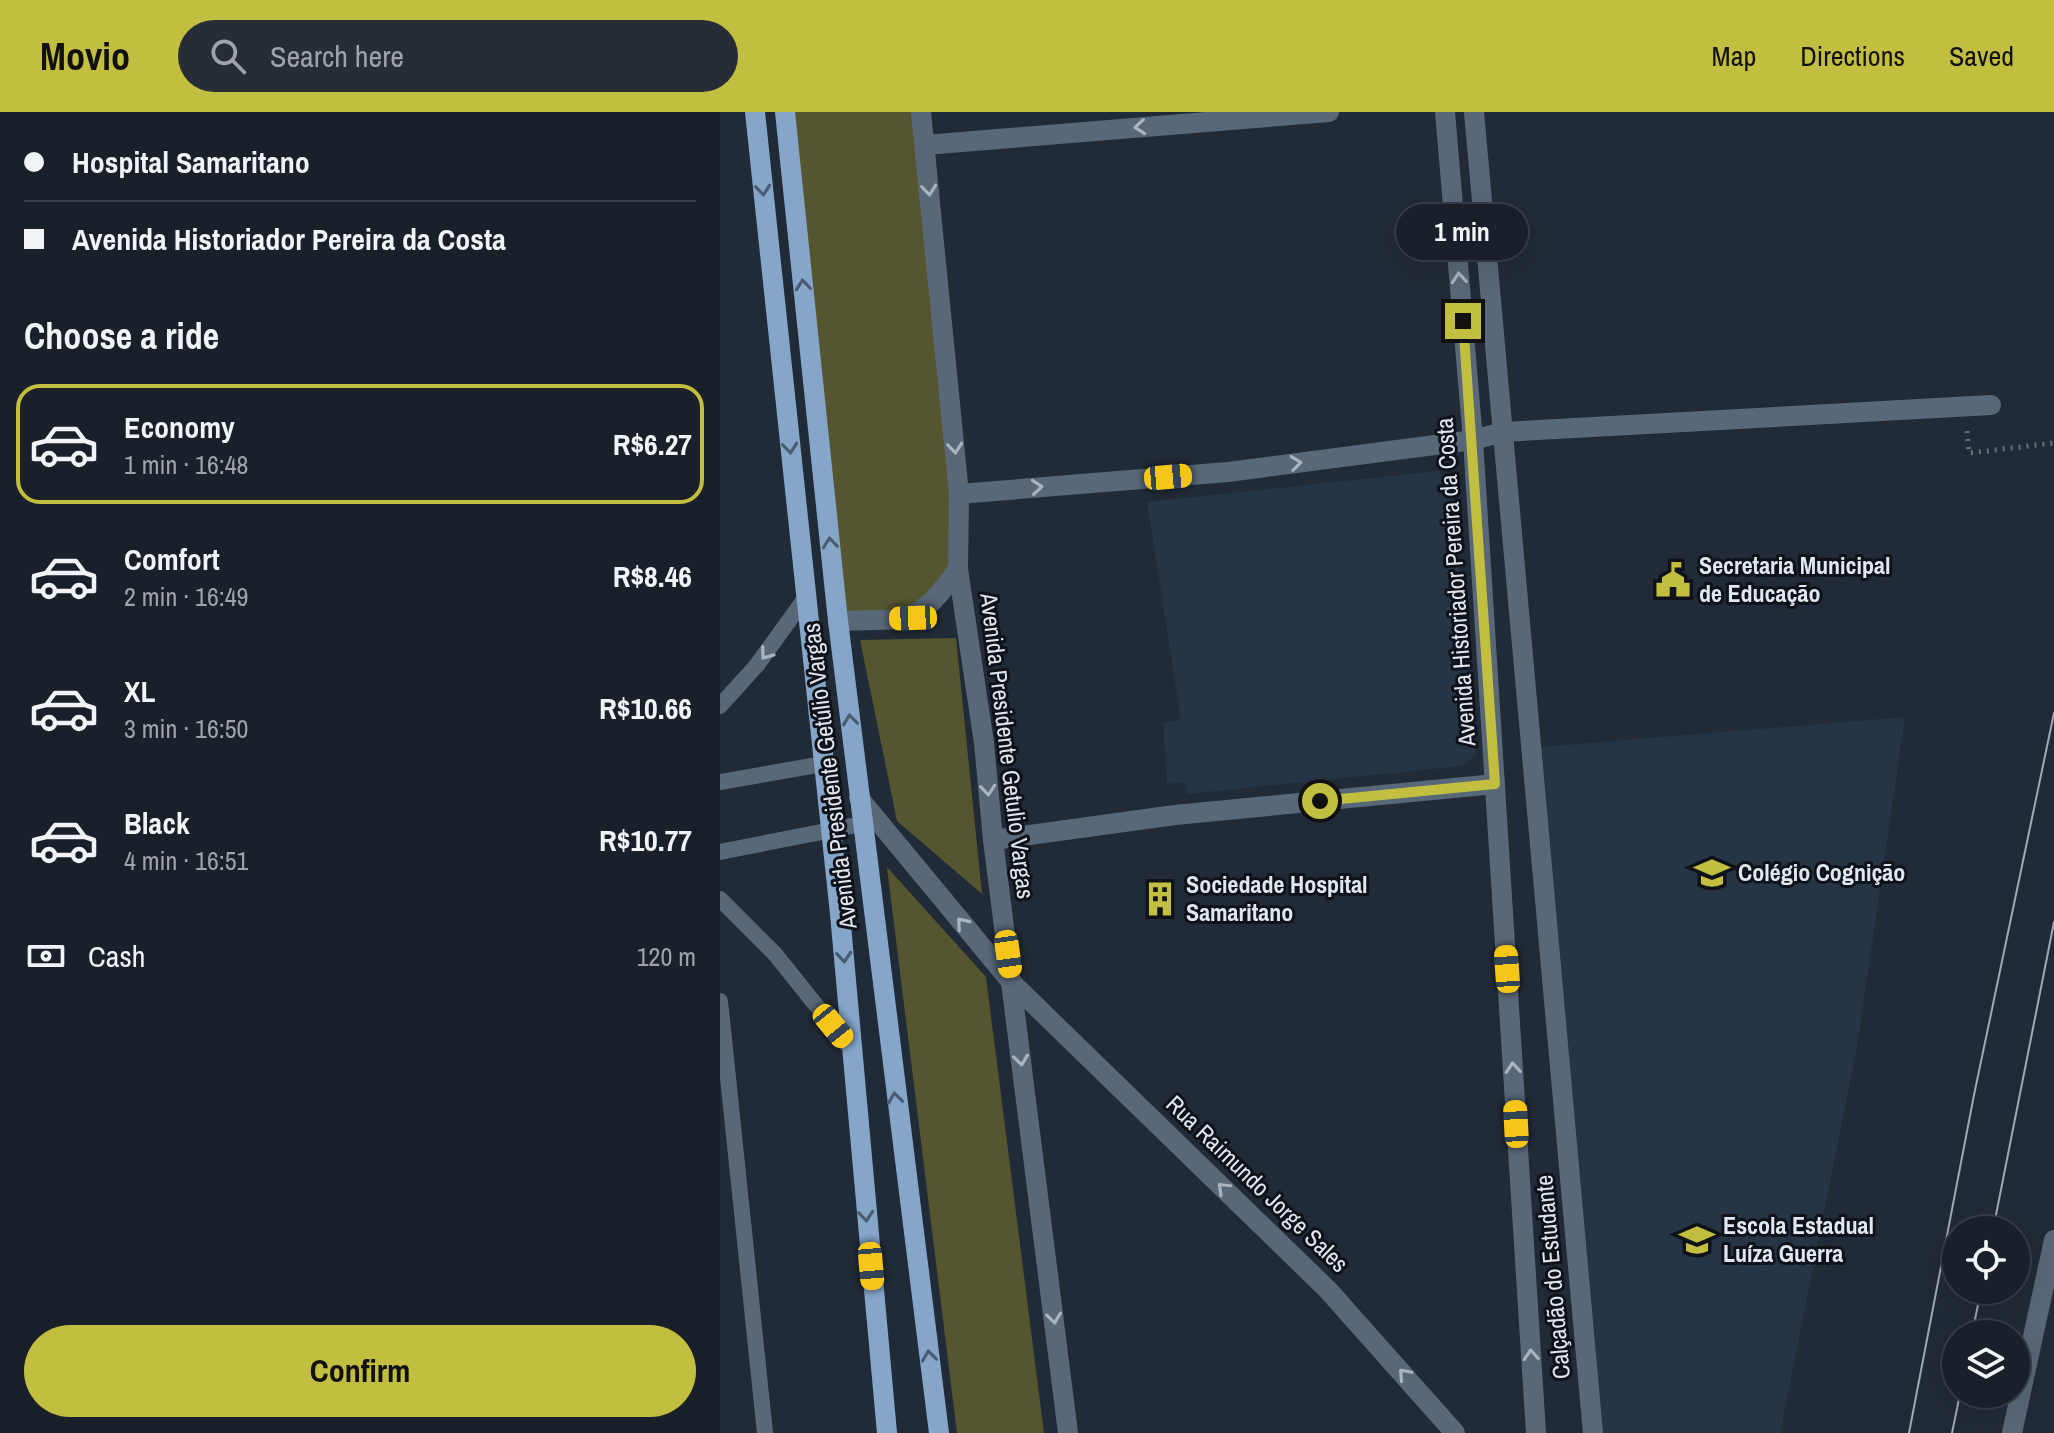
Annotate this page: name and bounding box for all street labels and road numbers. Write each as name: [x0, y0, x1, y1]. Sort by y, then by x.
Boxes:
street label: Avenida Historiador Pereira da Costa: [1428, 417, 1483, 748]
street label: Avenida Presidente Getulio Vargas: [973, 590, 1043, 901]
street label: Avenida Presidente Getúlio Vargas: [794, 621, 864, 932]
street label: Rua Raimundo Jorge Sales: [1160, 1088, 1356, 1279]
street label: Calçadão do Estudante: [1527, 1174, 1577, 1380]

